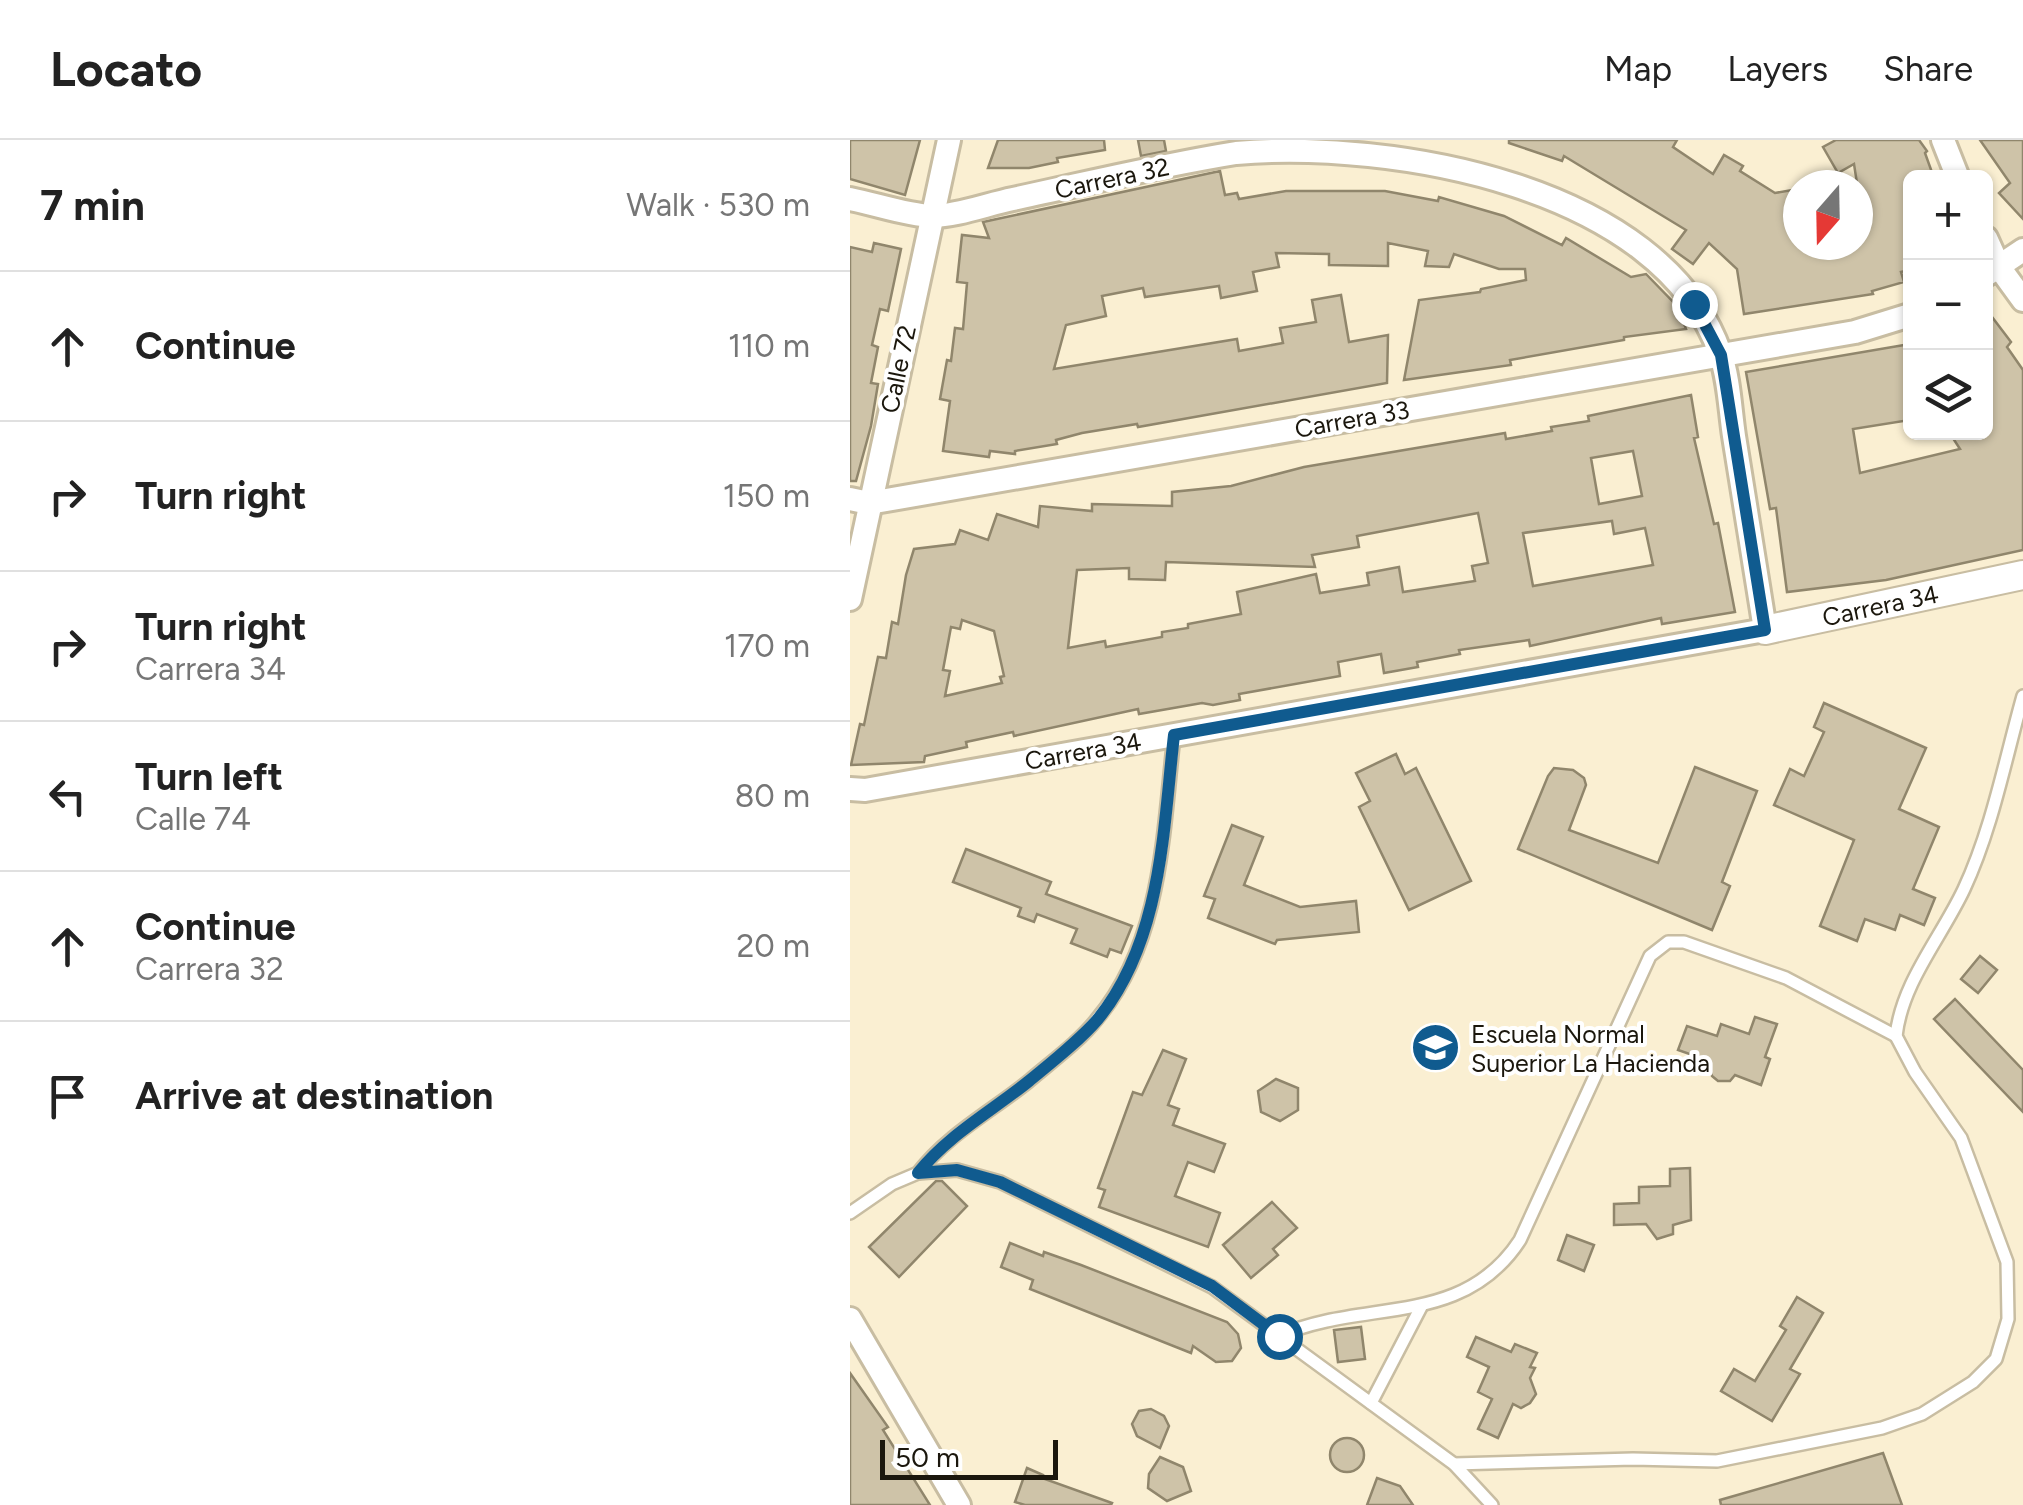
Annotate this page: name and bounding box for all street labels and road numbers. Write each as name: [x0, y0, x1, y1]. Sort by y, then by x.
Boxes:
street label: Carrera 32: [1052, 151, 1172, 205]
street label: Calle 72: [874, 322, 922, 416]
street label: Carrera 33: [1292, 394, 1412, 444]
street label: Carrera 34: [1820, 578, 1941, 632]
street label: Carrera 34: [1022, 726, 1144, 776]

